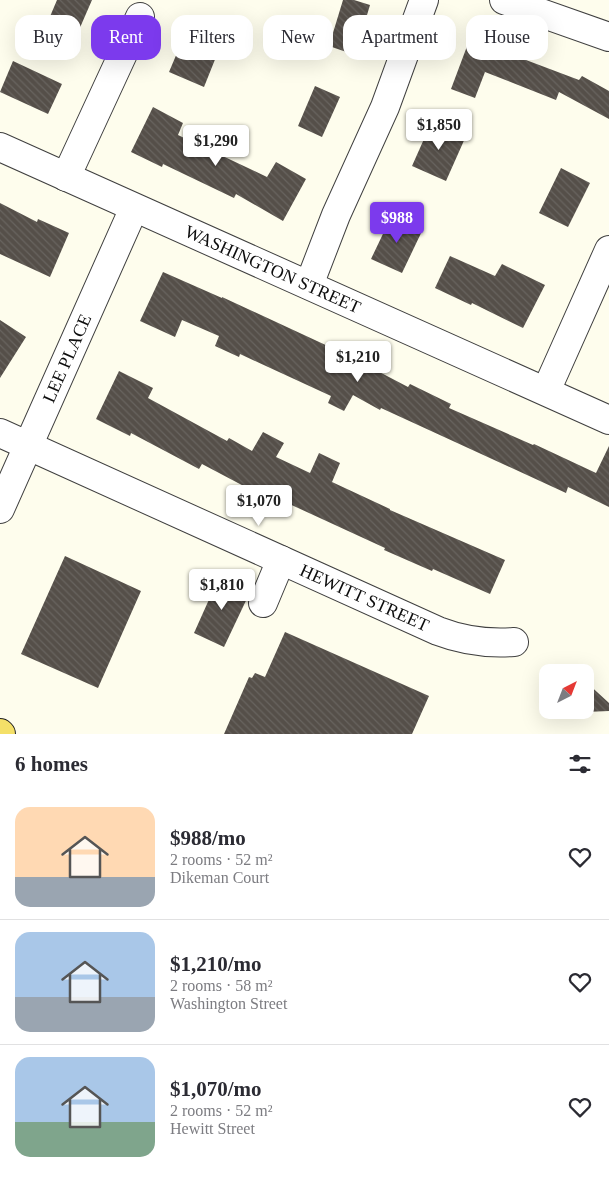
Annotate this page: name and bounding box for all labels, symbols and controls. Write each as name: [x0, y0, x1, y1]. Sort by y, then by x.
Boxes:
chip: Buy: [15, 15, 81, 60]
chip: Rent: [91, 15, 161, 60]
chip: Filters: [171, 15, 253, 60]
chip: New: [263, 15, 333, 60]
chip: Apartment: [343, 15, 456, 60]
chip: House: [466, 15, 548, 60]
pin: $1,850: [398, 108, 480, 151]
text: $1,850: [417, 116, 461, 133]
pin: $1,290: [175, 124, 257, 167]
text: $1,290: [194, 132, 238, 149]
pin: $988: [367, 202, 427, 244]
text: $988: [381, 209, 413, 226]
street label: WASHINGTON STREET: [182, 221, 364, 317]
street label: LEE PLACE: [39, 311, 95, 406]
pin: $1,210: [317, 340, 399, 383]
text: $1,210: [336, 348, 380, 365]
pin: $1,070: [218, 484, 300, 527]
text: $1,070: [237, 492, 281, 509]
street label: HEWITT STREET: [297, 560, 432, 636]
pin: $1,810: [181, 568, 263, 611]
text: $1,810: [200, 576, 244, 593]
north arrow: [539, 664, 594, 719]
map controls: [539, 664, 594, 719]
icon: filters: [566, 750, 594, 778]
text: 6 homes: [15, 752, 88, 776]
text: $988/mo: [170, 826, 246, 850]
icon: home: [55, 827, 115, 887]
icon: heart: [566, 843, 594, 871]
text: 2 rooms · 52 m²: [170, 851, 273, 868]
text: Dikeman Court: [170, 869, 269, 886]
icon: home: [55, 952, 115, 1012]
text: $1,210/mo: [170, 952, 262, 976]
icon: heart: [566, 968, 594, 996]
text: 2 rooms · 58 m²: [170, 977, 273, 994]
text: Washington Street: [170, 995, 287, 1012]
icon: home: [55, 1077, 115, 1137]
text: $1,070/mo: [170, 1077, 262, 1101]
icon: heart: [566, 1093, 594, 1121]
text: 2 rooms · 52 m²: [170, 1102, 273, 1119]
text: Hewitt Street: [170, 1120, 255, 1137]

